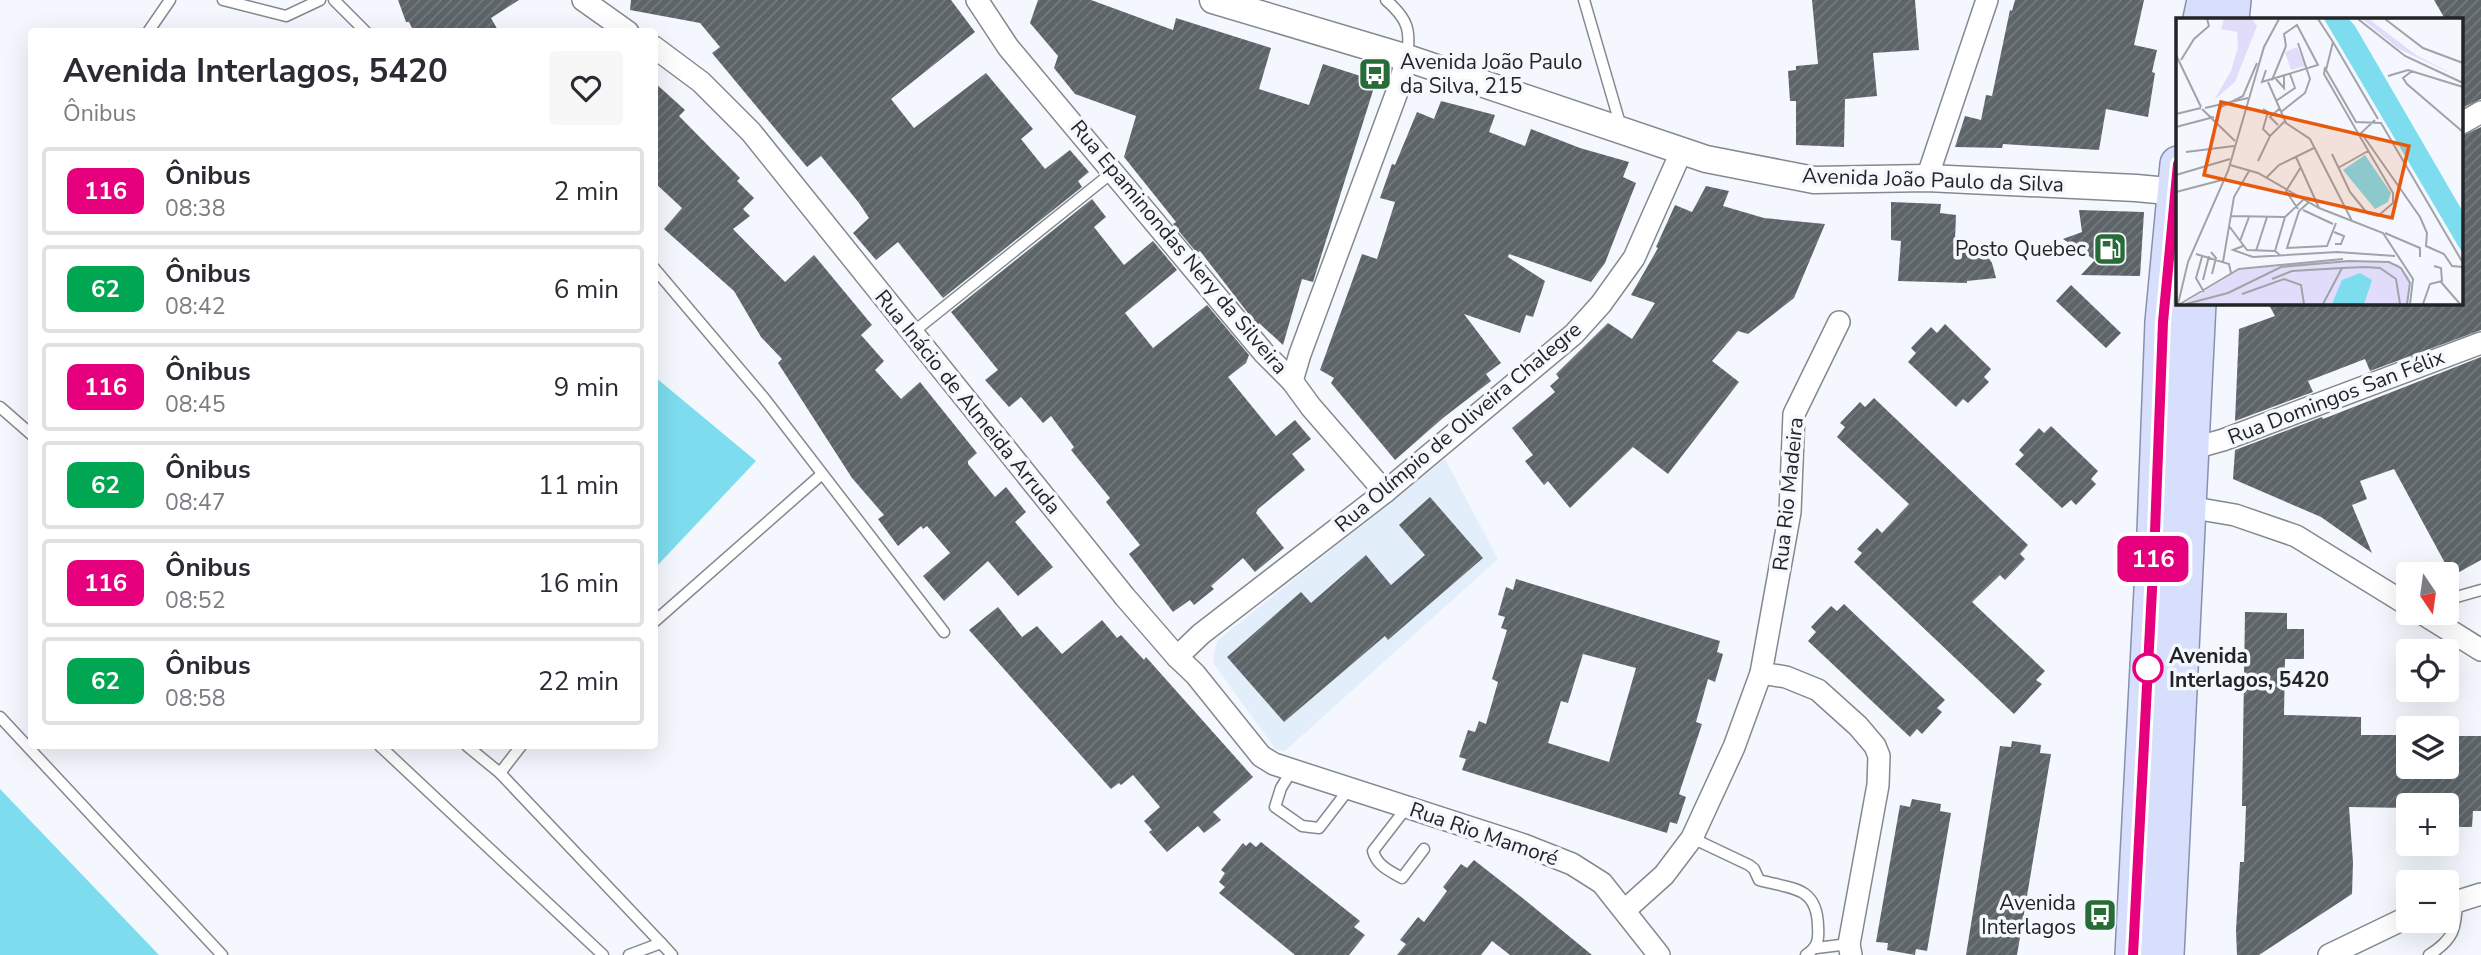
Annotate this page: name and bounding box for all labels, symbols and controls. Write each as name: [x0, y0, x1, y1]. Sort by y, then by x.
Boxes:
inset map: [2176, 18, 2464, 304]
place label: Avenida João Paulo da Silva, 215: [1400, 48, 1582, 100]
text: Avenida Interlagos, 5420: [63, 49, 448, 94]
button: heart: [549, 51, 623, 125]
bus stop icon: Avenida João Paulo da Silva, 215: [1356, 55, 1394, 93]
text: Ônibus: [63, 98, 136, 129]
street label: Rua Epaminondas Nery da Silveira: [1064, 114, 1294, 380]
text: Ônibus: [165, 158, 251, 193]
street label: Avenida João Paulo da Silva: [1802, 161, 2064, 199]
text: 2 min: [554, 174, 619, 209]
text: 116: [84, 175, 127, 207]
text: 08:38: [165, 193, 225, 224]
fuel station icon: Posto Quebec: [2091, 230, 2129, 268]
place label: Posto Quebec: [1955, 235, 2086, 263]
text: Ônibus: [165, 256, 251, 291]
text: 6 min: [554, 272, 619, 307]
text: 62: [91, 273, 120, 305]
street label: Rua Inácio de Almeida Arruda: [869, 284, 1067, 520]
text: 08:42: [165, 291, 225, 322]
street label: Rua Olímpio de Oliveira Chalegre: [1329, 315, 1587, 539]
street label: Rua Domingos San Félix: [2224, 343, 2448, 451]
text: Ônibus: [165, 354, 251, 389]
text: 9 min: [554, 370, 619, 405]
text: 116: [84, 371, 127, 403]
text: 08:45: [165, 389, 225, 420]
street label: Rua Rio Madeira: [1766, 416, 1810, 572]
text: Ônibus: [165, 452, 251, 487]
text: 11 min: [538, 468, 619, 503]
text: 62: [91, 469, 120, 501]
text: 08:47: [165, 487, 225, 518]
line badge: 116: [2113, 536, 2193, 582]
text: 116: [2131, 543, 2175, 575]
text: Ônibus: [165, 550, 251, 585]
north arrow: [2396, 562, 2459, 625]
map controls: [2396, 562, 2459, 933]
text: 16 min: [538, 566, 619, 601]
text: 116: [84, 567, 127, 599]
text: 08:52: [165, 585, 225, 616]
button: locate: [2396, 639, 2459, 702]
place label: Avenida Interlagos, 5420: [2169, 642, 2329, 694]
text: Ônibus: [165, 648, 251, 683]
marker: Avenida Interlagos, 5420: [2133, 653, 2163, 683]
text: 22 min: [538, 664, 619, 699]
text: 62: [91, 665, 120, 697]
text: 08:58: [165, 683, 225, 714]
button: layers: [2396, 716, 2459, 779]
button: +: [2396, 793, 2459, 856]
street label: Rua Rio Mamoré: [1406, 795, 1562, 873]
button: −: [2396, 870, 2459, 933]
place label: Avenida Interlagos: [1981, 889, 2076, 941]
bus stop icon: Avenida Interlagos: [2081, 896, 2119, 934]

